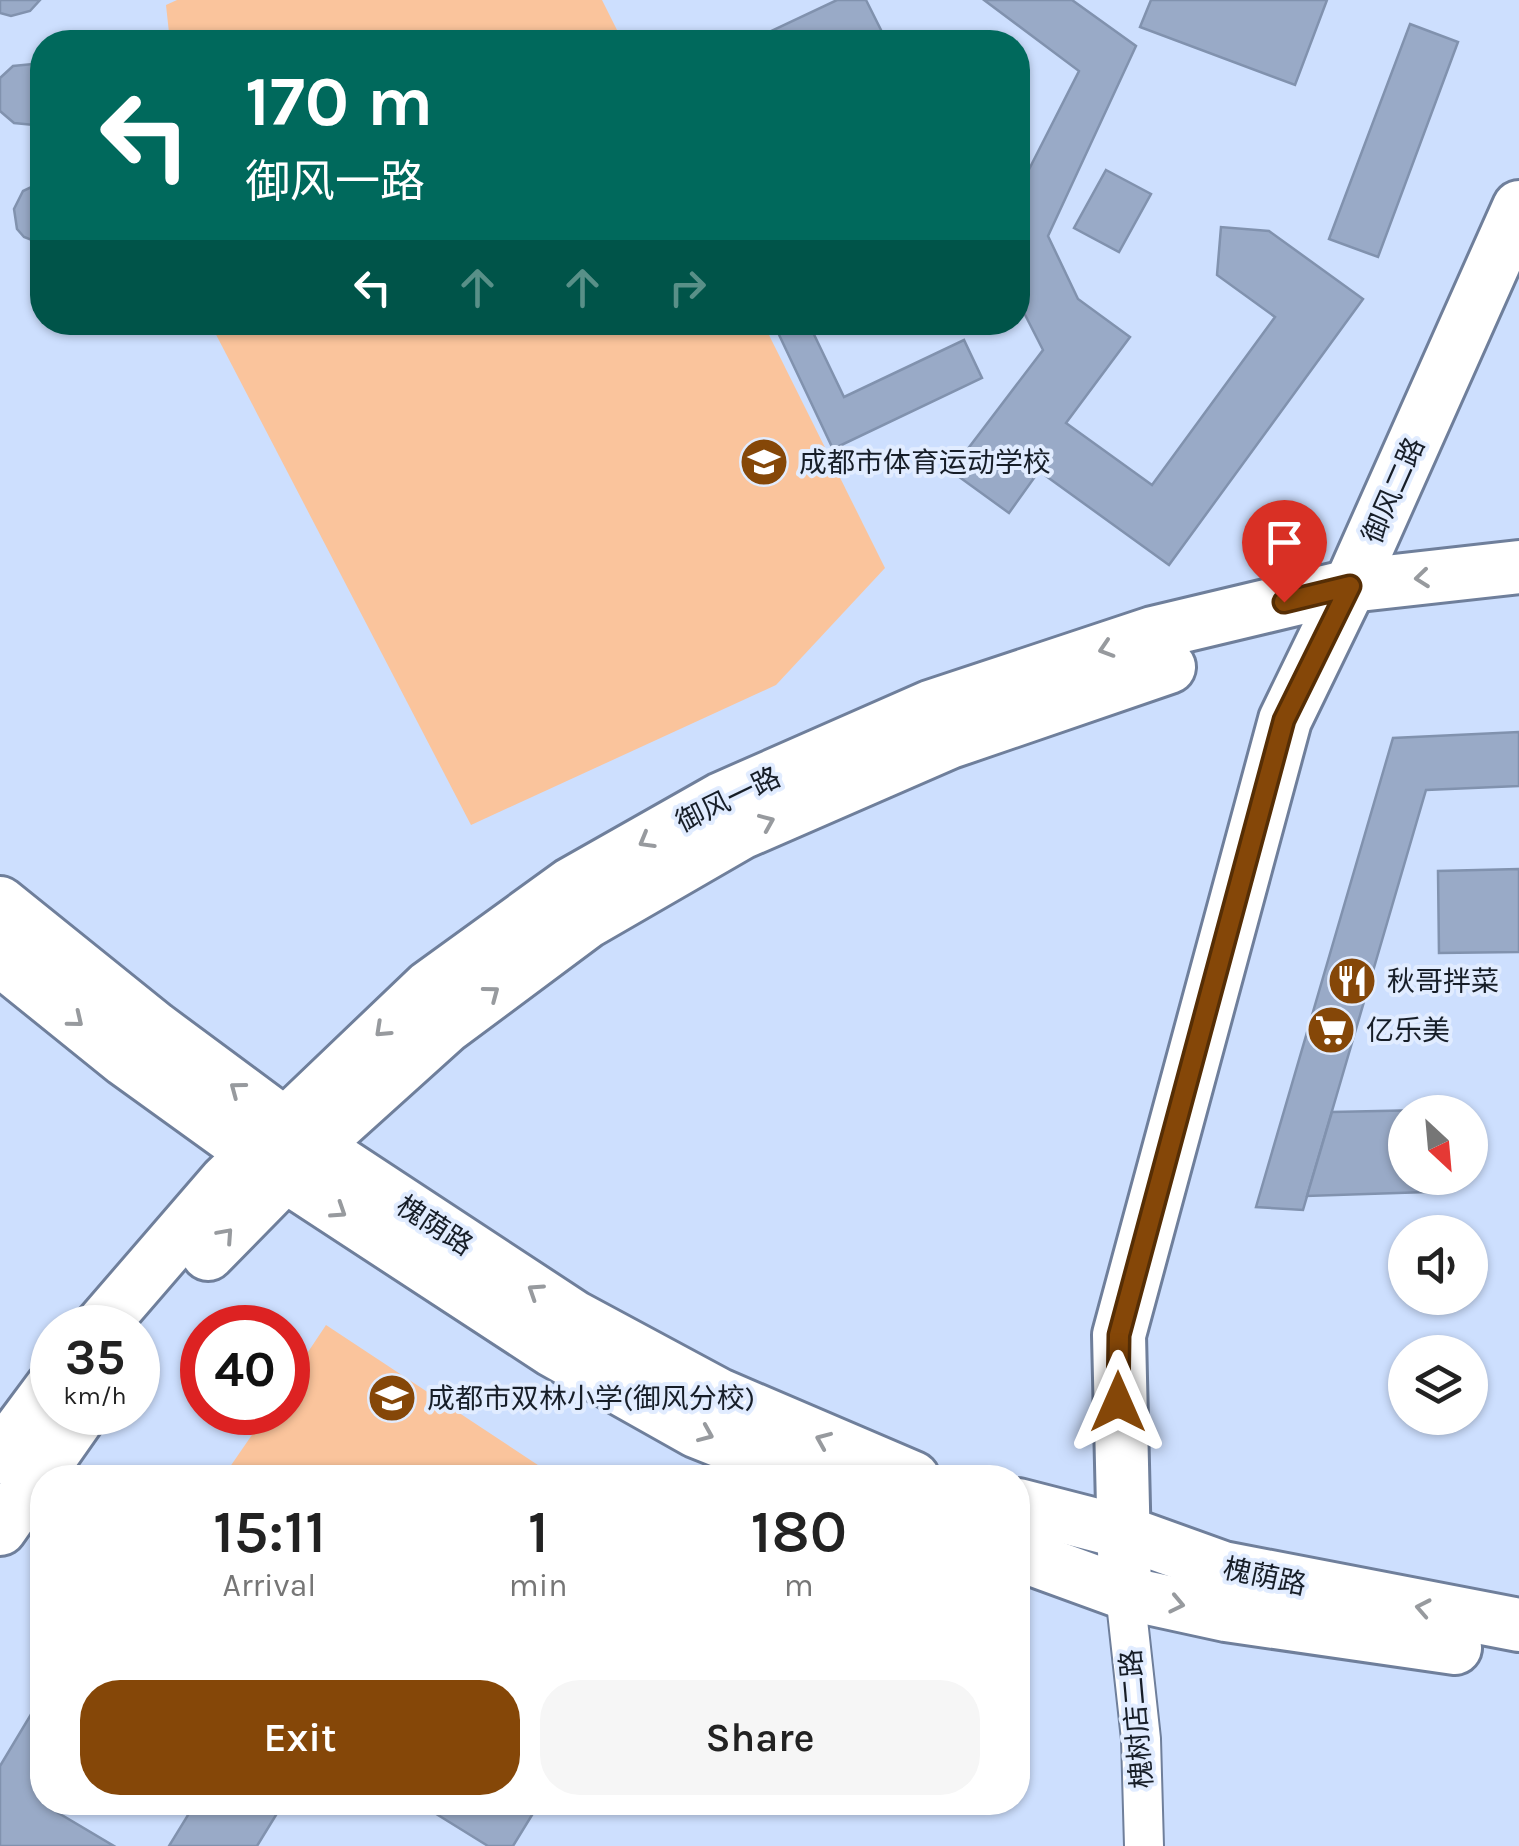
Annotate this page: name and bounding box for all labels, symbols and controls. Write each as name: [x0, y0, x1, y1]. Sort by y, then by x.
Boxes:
text: 170 m: [245, 61, 433, 143]
icon: left: [80, 70, 210, 200]
text: 御风一路: [245, 156, 425, 208]
icon: left: [345, 260, 400, 315]
icon: ahead: [450, 260, 505, 315]
icon: ahead: [555, 260, 610, 315]
icon: right: [660, 260, 715, 315]
street label: 御风二路: [1356, 432, 1431, 548]
school or university icon: 成都市体育运动学校: [738, 436, 790, 488]
place label: 成都市体育运动学校: [799, 446, 1051, 479]
pin: [1242, 500, 1327, 603]
icon: arrive: [1257, 515, 1312, 570]
one-way arrow: [1414, 567, 1430, 588]
one-way arrow: [1098, 638, 1115, 658]
street label: 御风一路: [671, 760, 786, 839]
one-way arrow: [757, 813, 775, 833]
one-way arrow: [638, 829, 656, 849]
restaurant icon: 秋哥拌菜: [1326, 955, 1378, 1007]
place label: 秋哥拌菜: [1387, 965, 1499, 998]
one-way arrow: [481, 988, 499, 1005]
supermarket icon: 亿乐美: [1305, 1004, 1357, 1056]
one-way arrow: [64, 1008, 82, 1026]
place label: 亿乐美: [1366, 1014, 1450, 1047]
one-way arrow: [375, 1018, 394, 1036]
one-way arrow: [230, 1083, 248, 1100]
north arrow: [1388, 1095, 1488, 1195]
map controls: [1388, 1095, 1488, 1435]
street label: 槐荫路: [391, 1189, 479, 1262]
one-way arrow: [328, 1198, 346, 1217]
button: sound: [1388, 1215, 1488, 1315]
one-way arrow: [214, 1228, 232, 1247]
one-way arrow: [527, 1284, 545, 1303]
speed limit sign: 40: [180, 1305, 310, 1435]
text: 35: [65, 1328, 125, 1387]
button: layers: [1388, 1335, 1488, 1435]
position arrow: [1066, 1350, 1170, 1454]
school or university icon: 成都市双林小学(御风分校): [366, 1372, 418, 1424]
text: km/h: [63, 1381, 127, 1410]
place label: 成都市双林小学(御风分校): [427, 1382, 755, 1415]
one-way arrow: [696, 1422, 714, 1442]
one-way arrow: [815, 1431, 833, 1451]
text: 15:11: [213, 1497, 326, 1567]
text: 1: [528, 1497, 549, 1567]
text: 180: [751, 1497, 847, 1567]
street label: 槐荫路: [1220, 1552, 1309, 1601]
text: Arrival: [223, 1567, 316, 1604]
text: min: [509, 1567, 568, 1604]
text: m: [784, 1567, 814, 1604]
one-way arrow: [1168, 1593, 1185, 1614]
one-way arrow: [1415, 1598, 1431, 1619]
street label: 槐树店二路: [1114, 1648, 1159, 1790]
button: Exit: [80, 1680, 520, 1795]
button: Share: [540, 1680, 980, 1795]

